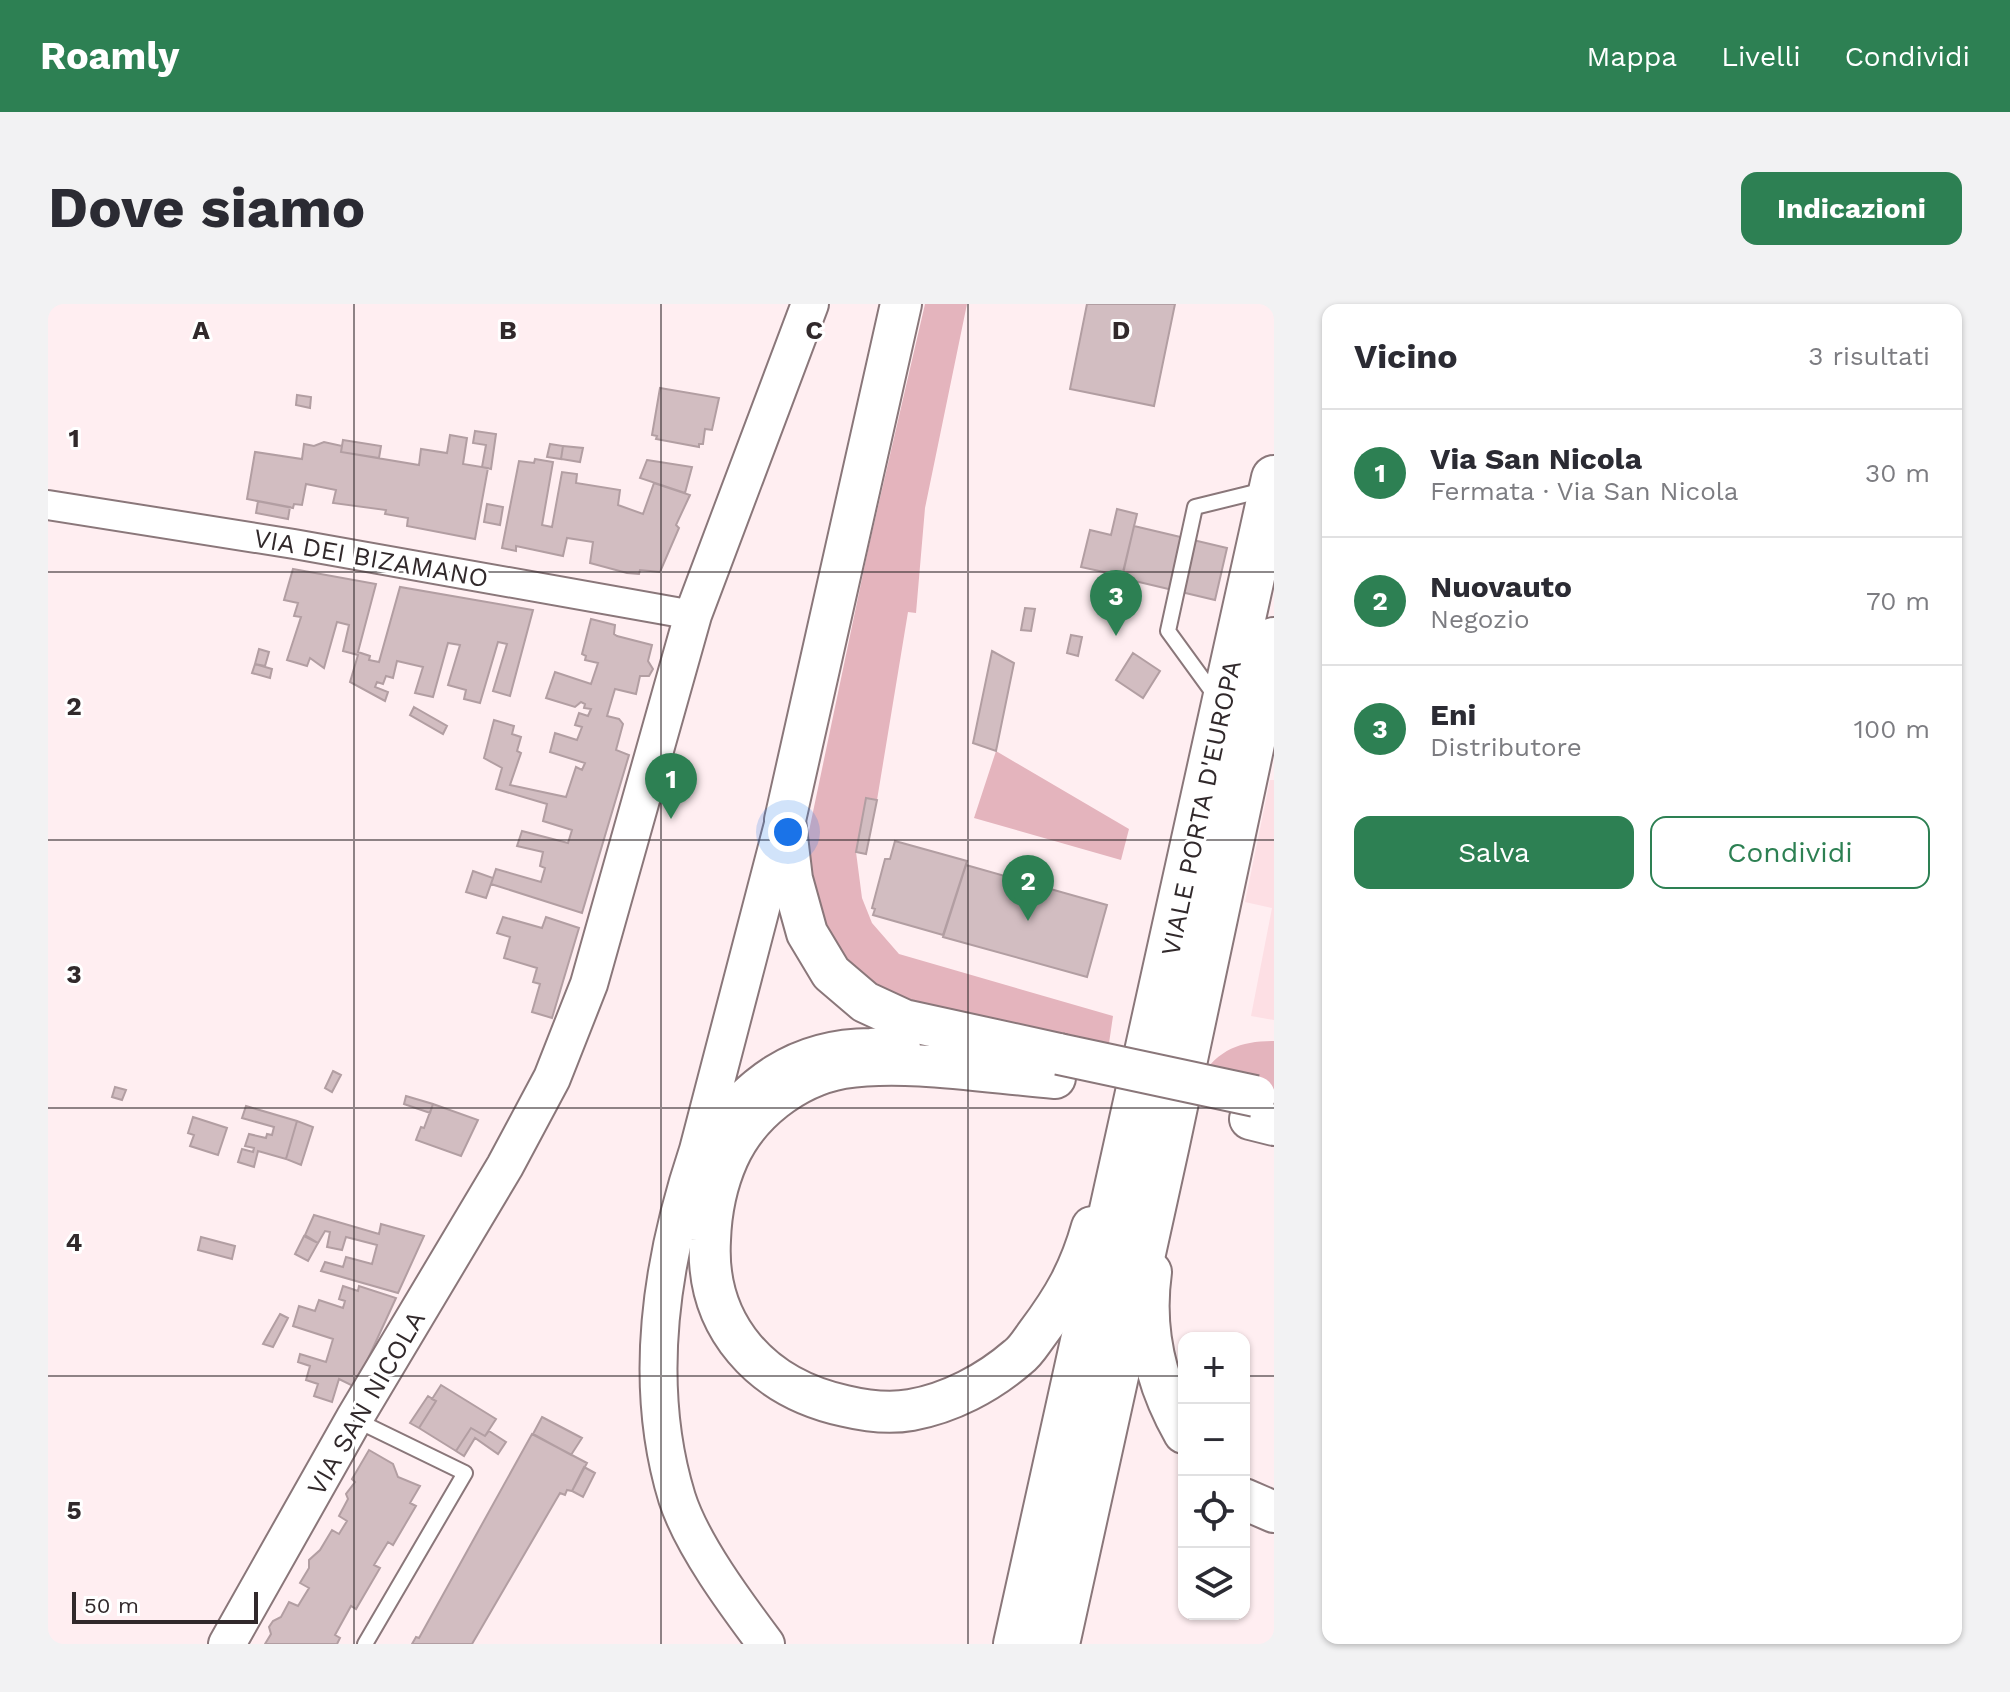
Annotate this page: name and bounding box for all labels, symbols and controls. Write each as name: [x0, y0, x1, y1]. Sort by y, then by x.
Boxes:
text: Roamly: [40, 34, 179, 78]
text: Mappa: [1587, 40, 1677, 73]
text: Livelli: [1721, 40, 1801, 73]
text: Condividi: [1845, 40, 1970, 73]
button: Indicazioni: [1741, 172, 1962, 245]
text: Dove siamo: [48, 175, 365, 241]
text: A: [192, 315, 210, 345]
text: B: [499, 315, 517, 345]
text: C: [805, 315, 823, 345]
text: D: [1112, 315, 1130, 345]
text: Vicino: [1354, 336, 1458, 376]
text: 3 risultati: [1808, 341, 1930, 371]
text: 1: [68, 423, 80, 453]
text: Via San Nicola: [1430, 441, 1642, 476]
text: 1: [1374, 458, 1386, 488]
text: 30 m: [1865, 458, 1930, 488]
text: Fermata · Via San Nicola: [1430, 476, 1738, 506]
street label: VIA DEI BIZAMANO: [251, 523, 491, 593]
text: Nuovauto: [1430, 569, 1572, 604]
pin: 3: [1090, 570, 1142, 636]
text: 2: [1372, 586, 1388, 616]
text: 70 m: [1866, 586, 1930, 616]
text: Negozio: [1430, 604, 1530, 634]
street label: VIALE PORTA D'EUROPA: [1155, 658, 1247, 958]
text: 2: [66, 691, 82, 721]
text: Eni: [1430, 697, 1476, 732]
text: 3: [1372, 714, 1388, 744]
text: 100 m: [1854, 714, 1930, 744]
text: Distributore: [1430, 732, 1582, 762]
pin: 1: [645, 753, 697, 819]
your location: [768, 812, 808, 852]
button: Salva: [1354, 816, 1634, 889]
button: Condividi: [1650, 816, 1930, 889]
pin: 2: [1002, 855, 1054, 921]
text: 3: [66, 959, 82, 989]
text: 4: [66, 1227, 83, 1257]
street label: VIA SAN NICOLA: [301, 1305, 431, 1501]
map controls: [1178, 1332, 1250, 1620]
button: +: [1178, 1332, 1250, 1404]
button: −: [1178, 1404, 1250, 1476]
button: locate: [1178, 1476, 1250, 1548]
text: 5: [66, 1495, 82, 1525]
button: layers: [1178, 1548, 1250, 1620]
scale bar: [72, 1588, 258, 1624]
text: 50 m: [84, 1593, 139, 1618]

